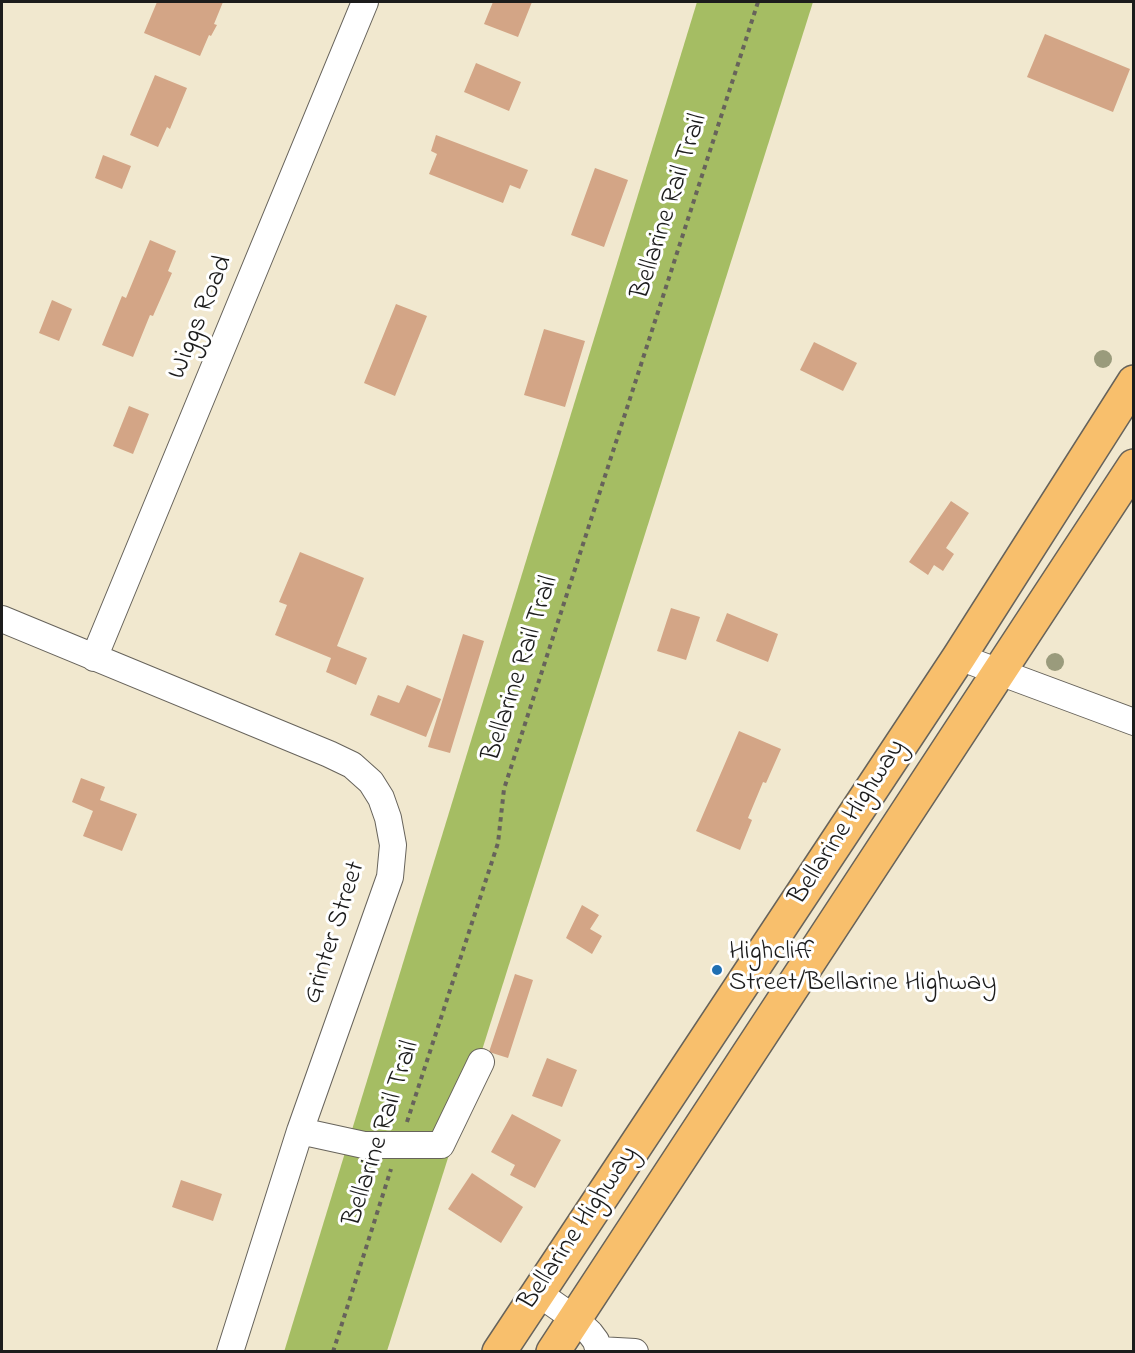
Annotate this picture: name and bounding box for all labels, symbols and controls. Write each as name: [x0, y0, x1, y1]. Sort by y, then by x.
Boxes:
street label: Bellarine Rail Trail: [626, 110, 716, 304]
street label: Wiggs Road: [163, 251, 241, 385]
street label: Bellarine Rail Trail: [477, 572, 567, 766]
street label: Bellarine Highway: [783, 734, 915, 912]
street label: Grinter Street: [298, 858, 374, 1008]
place label: Highcliff Street/Bellarine Highway: [729, 938, 996, 1001]
marker: Highcliff Street/Bellarine Highway: [710, 963, 724, 977]
street label: Bellarine Rail Trail: [338, 1037, 428, 1231]
street label: Bellarine Highway: [513, 1141, 647, 1317]

